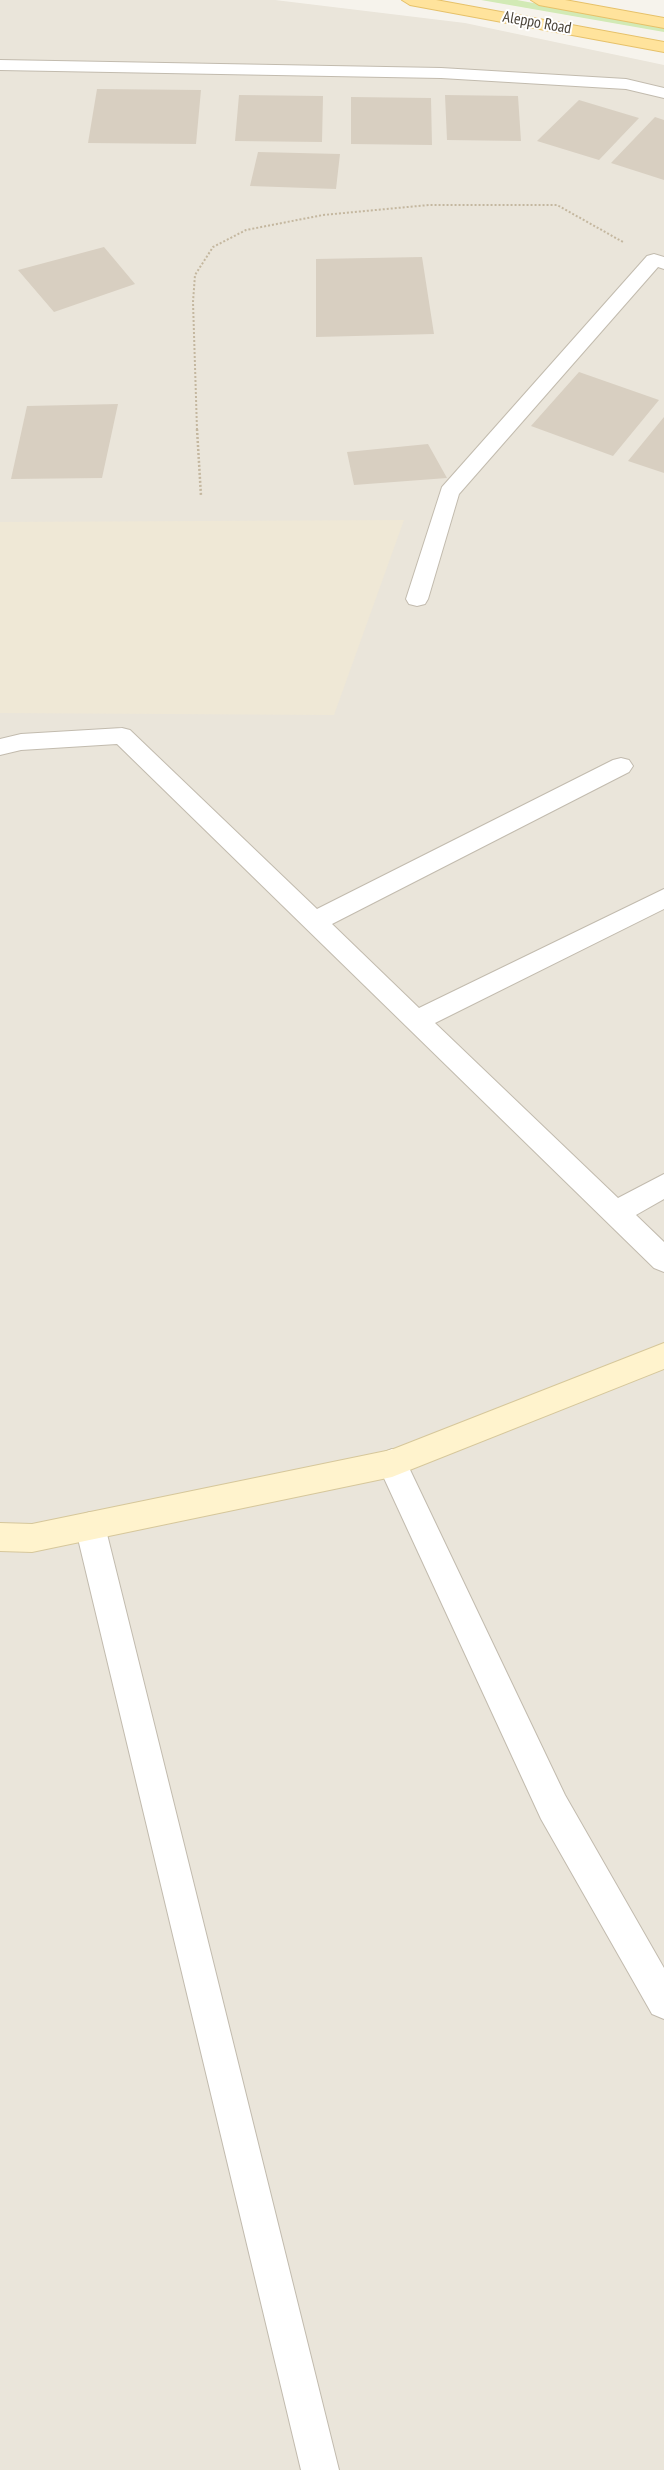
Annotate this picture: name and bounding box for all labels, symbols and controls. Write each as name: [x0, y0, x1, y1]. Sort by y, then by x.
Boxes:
street label: Aleppo Road: [501, 8, 573, 38]

